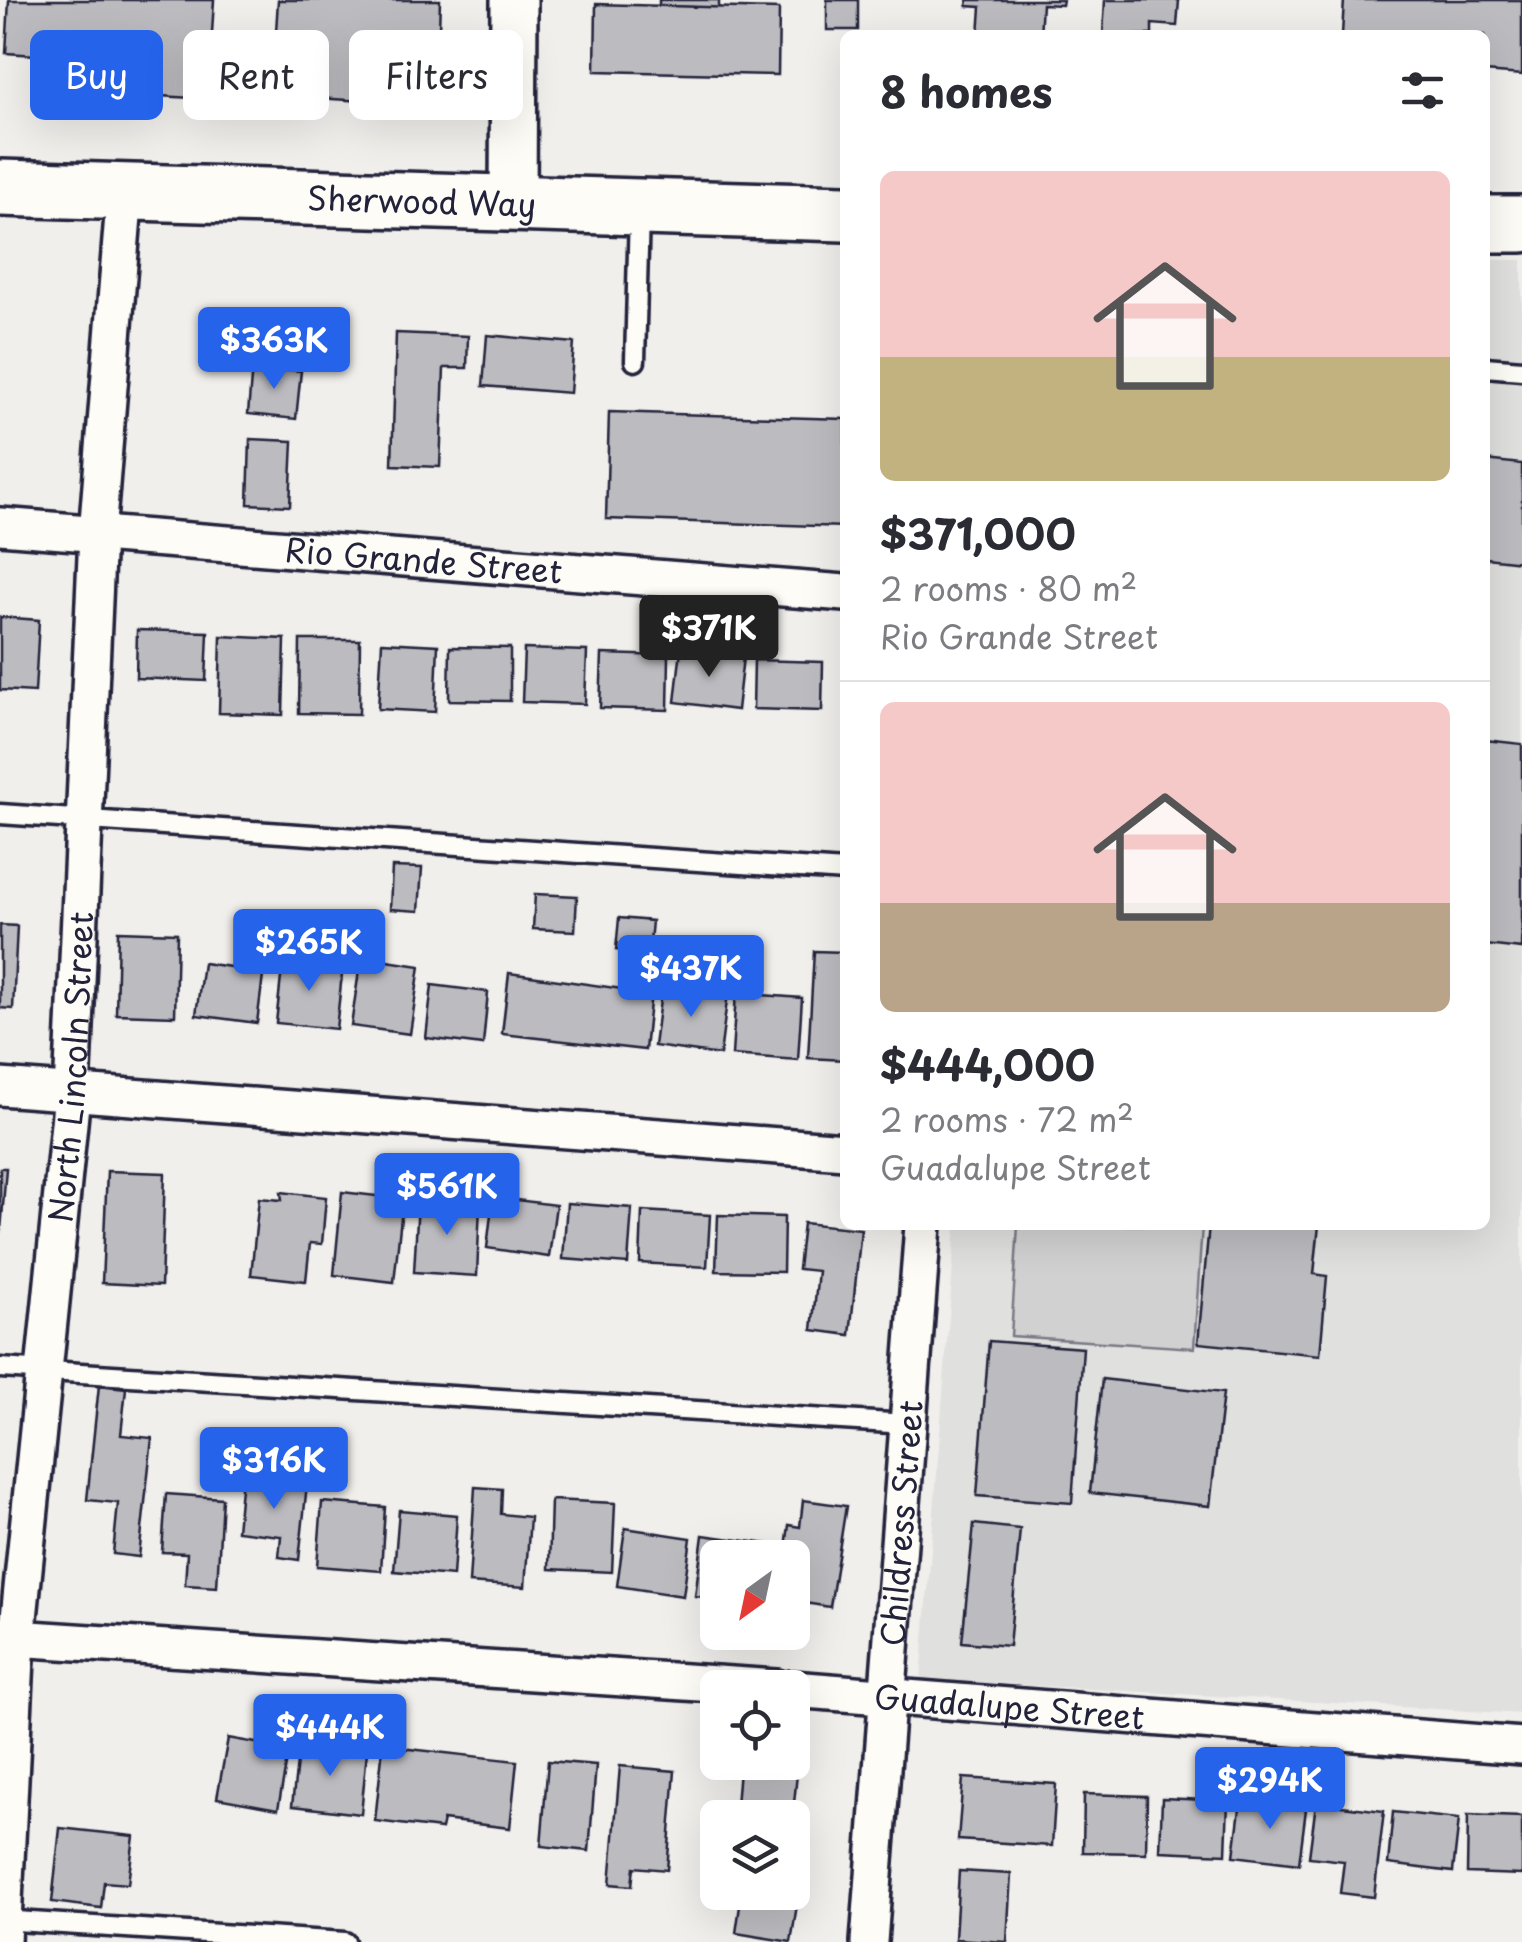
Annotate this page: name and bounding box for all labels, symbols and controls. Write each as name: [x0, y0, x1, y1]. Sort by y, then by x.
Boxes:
chip: Buy: [30, 30, 163, 120]
chip: Rent: [183, 30, 329, 120]
chip: Filters: [349, 30, 523, 120]
text: 8 homes: [880, 59, 1053, 122]
icon: filters: [1395, 63, 1450, 118]
street label: Sherwood Way: [307, 173, 537, 228]
icon: home: [1075, 236, 1255, 416]
pin: $363K: [204, 307, 344, 392]
text: $363K: [220, 315, 328, 363]
text: $371,000: [880, 501, 1076, 564]
street label: Rio Grande Street: [283, 525, 564, 595]
text: 2 rooms · 80 m²: [880, 564, 1137, 612]
pin: $371K: [639, 595, 779, 680]
text: $371K: [661, 603, 757, 651]
text: Rio Grande Street: [880, 612, 1158, 660]
icon: home: [1075, 767, 1255, 947]
pin: $265K: [239, 909, 379, 994]
street label: North Lincoln Street: [35, 911, 104, 1225]
text: $265K: [255, 917, 363, 965]
pin: $437K: [621, 935, 761, 1020]
text: $437K: [640, 943, 742, 991]
text: $444,000: [880, 1032, 1095, 1095]
text: 2 rooms · 72 m²: [880, 1095, 1134, 1143]
text: Guadalupe Street: [880, 1143, 1151, 1191]
pin: $561K: [377, 1153, 517, 1238]
text: $561K: [396, 1161, 498, 1209]
street label: Childress Street: [867, 1398, 934, 1648]
pin: $316K: [204, 1427, 344, 1512]
text: $316K: [222, 1435, 326, 1483]
north arrow: [700, 1540, 810, 1650]
map controls: [700, 1540, 810, 1910]
button: locate: [700, 1670, 810, 1780]
street label: Guadalupe Street: [872, 1671, 1146, 1740]
pin: $444K: [260, 1694, 400, 1779]
text: $444K: [275, 1702, 385, 1750]
pin: $294K: [1200, 1747, 1340, 1832]
text: $294K: [1217, 1755, 1323, 1803]
button: layers: [700, 1800, 810, 1910]

